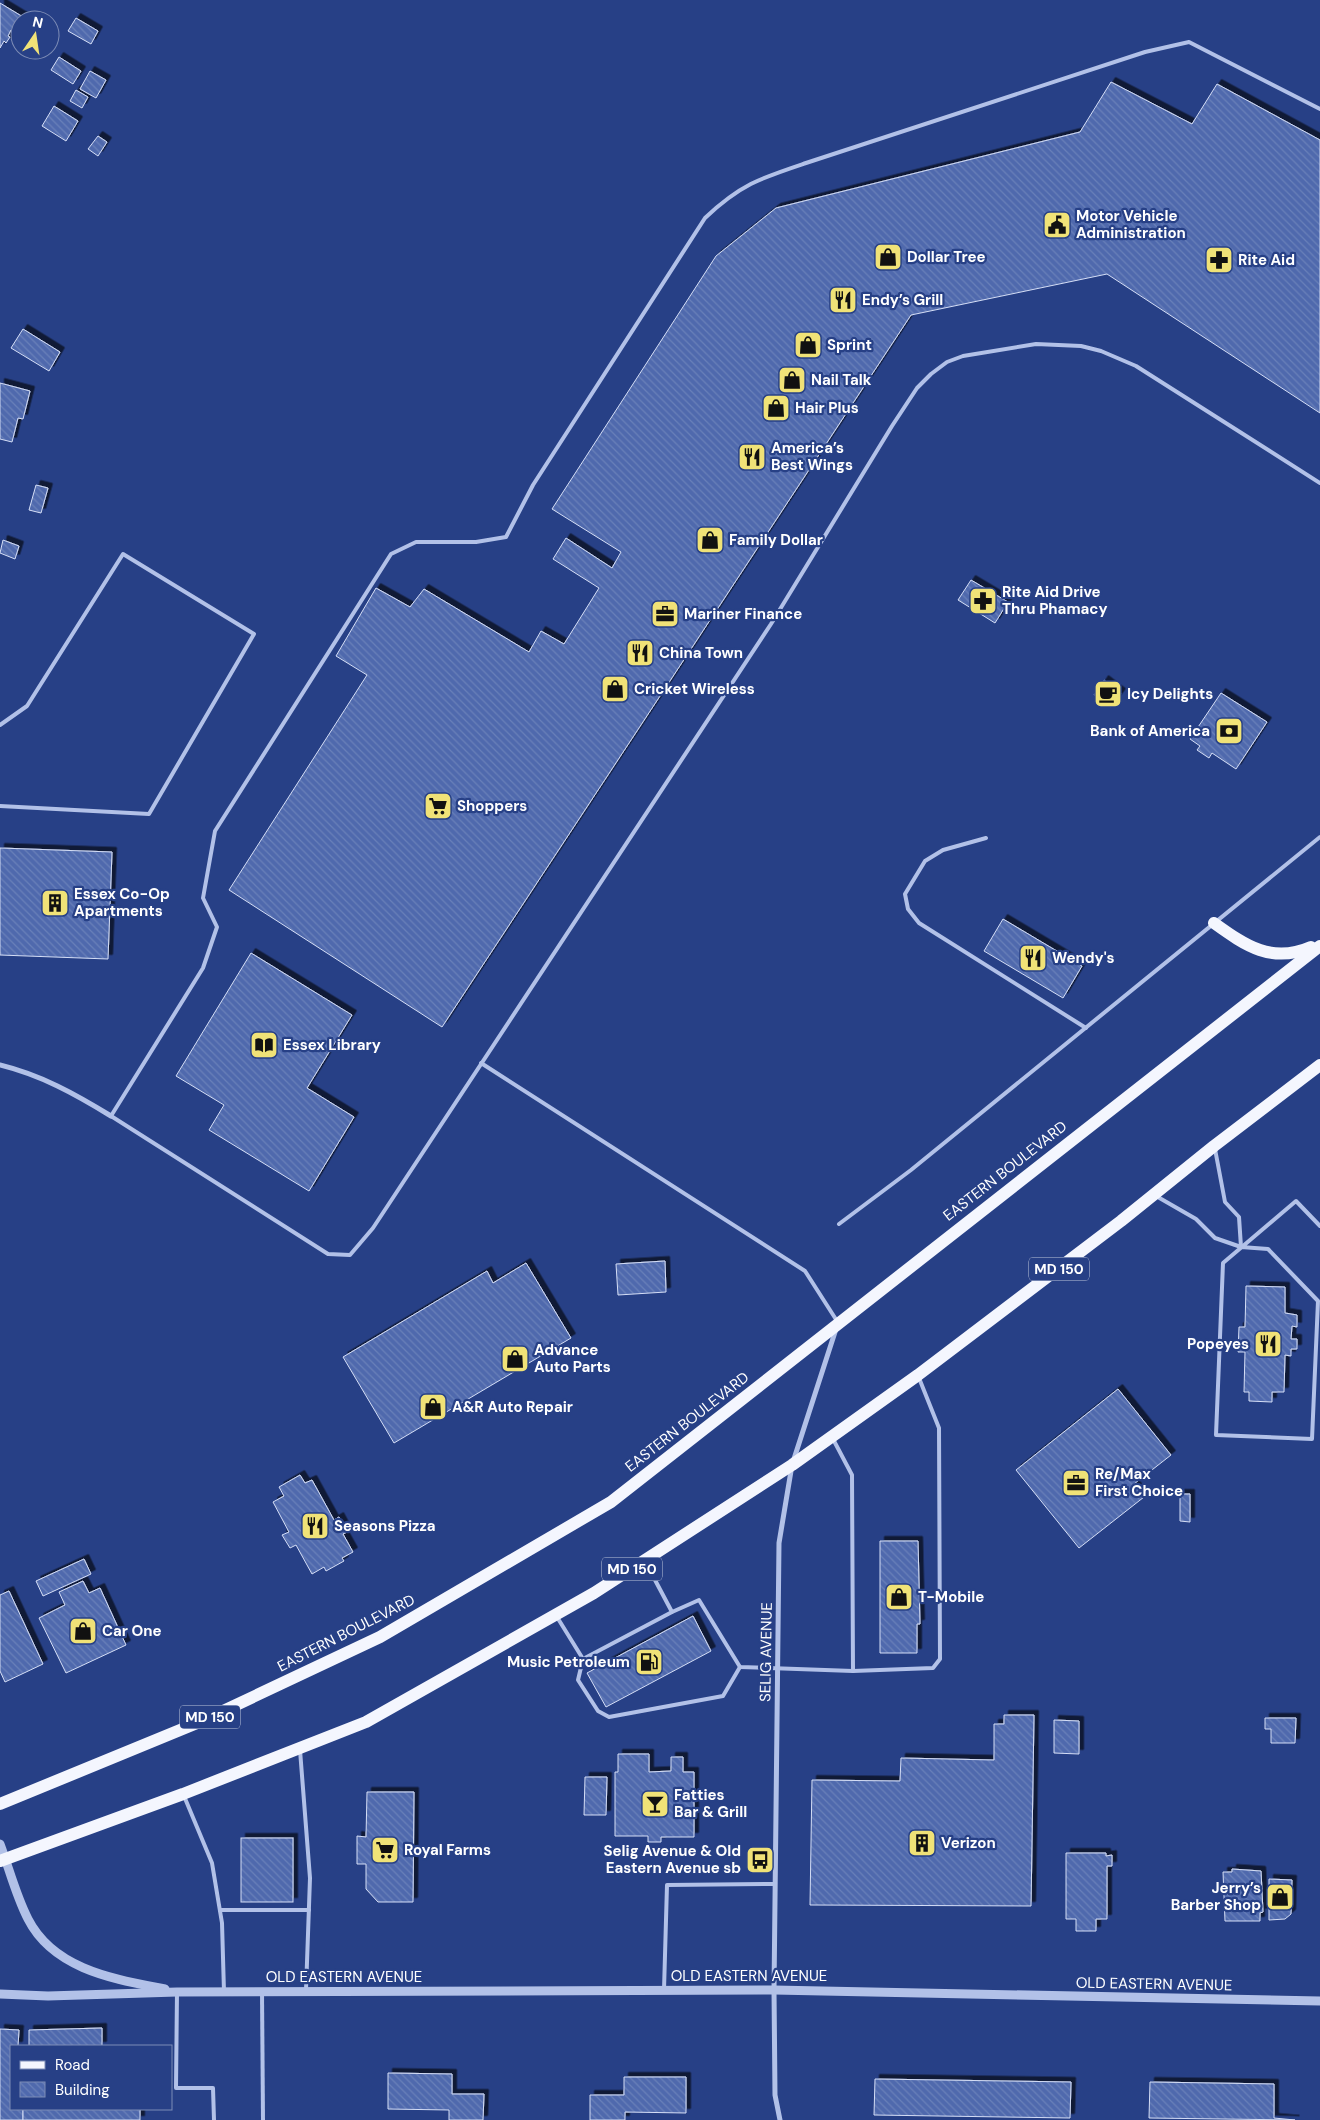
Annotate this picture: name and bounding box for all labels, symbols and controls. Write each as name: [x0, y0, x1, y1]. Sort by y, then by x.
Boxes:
north arrow: [10, 10, 60, 60]
text: N: [31, 12, 45, 32]
place label: Motor Vehicle Administration: [1076, 206, 1186, 243]
public building icon: Motor Vehicle Administration: [1042, 210, 1072, 240]
shop icon: Dollar Tree: [873, 242, 903, 272]
pharmacy icon: Rite Aid: [1204, 245, 1234, 275]
place label: Dollar Tree: [907, 247, 986, 267]
place label: Rite Aid: [1238, 250, 1295, 270]
restaurant icon: Endy’s Grill: [828, 285, 858, 315]
place label: Endy’s Grill: [862, 290, 943, 310]
shop icon: Sprint: [793, 330, 823, 360]
place label: Sprint: [827, 335, 872, 355]
shop icon: Nail Talk: [777, 365, 807, 395]
place label: Nail Talk: [811, 370, 872, 390]
shop icon: Hair Plus: [761, 393, 791, 423]
place label: Hair Plus: [795, 398, 859, 418]
place label: America’s Best Wings: [771, 438, 853, 475]
restaurant icon: America’s Best Wings: [737, 442, 767, 472]
shop icon: Family Dollar: [695, 525, 725, 555]
place label: Family Dollar: [729, 530, 823, 550]
place label: Rite Aid Drive Thru Phamacy: [1002, 582, 1107, 619]
pharmacy icon: Rite Aid Drive Thru Phamacy: [968, 586, 998, 616]
office icon: Mariner Finance: [650, 599, 680, 629]
place label: Mariner Finance: [684, 604, 802, 624]
restaurant icon: China Town: [625, 638, 655, 668]
place label: China Town: [659, 643, 743, 663]
shop icon: Cricket Wireless: [600, 674, 630, 704]
place label: Cricket Wireless: [634, 679, 755, 699]
cafe icon: Icy Delights: [1093, 679, 1123, 709]
place label: Icy Delights: [1127, 684, 1213, 704]
bank icon: Bank of America: [1214, 716, 1244, 746]
place label: Bank of America: [1090, 721, 1210, 741]
supermarket icon: Shoppers: [423, 791, 453, 821]
place label: Shoppers: [457, 796, 527, 816]
place label: Essex Co-Op Apartments: [74, 884, 170, 921]
building icon: Essex Co-Op Apartments: [40, 888, 70, 918]
restaurant icon: Wendy's: [1018, 943, 1048, 973]
place label: Wendy's: [1052, 948, 1115, 968]
library icon: Essex Library: [249, 1030, 279, 1060]
place label: Essex Library: [283, 1035, 381, 1055]
street label: EASTERN BOULEVARD: [939, 1116, 1071, 1226]
road number: MD 150: [1029, 1258, 1089, 1280]
restaurant icon: Popeyes: [1253, 1329, 1283, 1359]
place label: Popeyes: [1187, 1334, 1249, 1354]
place label: Advance Auto Parts: [534, 1340, 611, 1377]
shop icon: Advance Auto Parts: [500, 1344, 530, 1374]
street label: EASTERN BOULEVARD: [621, 1367, 753, 1477]
shop icon: A&R Auto Repair: [418, 1392, 448, 1422]
place label: A&R Auto Repair: [452, 1397, 573, 1417]
place label: Re/Max First Choice: [1095, 1464, 1183, 1501]
office icon: Re/Max First Choice: [1061, 1468, 1091, 1498]
restaurant icon: Seasons Pizza: [300, 1511, 330, 1541]
place label: Seasons Pizza: [334, 1516, 436, 1536]
road number: MD 150: [602, 1558, 662, 1580]
shop icon: T-Mobile: [884, 1582, 914, 1612]
place label: T-Mobile: [918, 1587, 984, 1607]
street label: EASTERN BOULEVARD: [274, 1590, 418, 1676]
street label: SELIG AVENUE: [755, 1602, 777, 1702]
shop icon: Car One: [68, 1616, 98, 1646]
place label: Car One: [102, 1621, 162, 1641]
fuel station icon: Music Petroleum: [634, 1647, 664, 1677]
place label: Music Petroleum: [507, 1652, 630, 1672]
road number: MD 150: [180, 1705, 240, 1728]
place label: Fatties Bar & Grill: [674, 1785, 747, 1822]
bar icon: Fatties Bar & Grill: [640, 1789, 670, 1819]
building icon: Verizon: [907, 1828, 937, 1858]
place label: Verizon: [941, 1833, 996, 1853]
supermarket icon: Royal Farms: [370, 1835, 400, 1865]
place label: Royal Farms: [404, 1840, 491, 1860]
place label: Selig Avenue & Old Eastern Avenue sb: [604, 1841, 741, 1878]
bus stop icon: Selig Avenue & Old Eastern Avenue sb: [745, 1845, 775, 1875]
place label: Jerry’s Barber Shop: [1171, 1878, 1261, 1915]
shop icon: Jerry’s Barber Shop: [1265, 1882, 1295, 1912]
street label: OLD EASTERN AVENUE: [671, 1966, 827, 1986]
street label: OLD EASTERN AVENUE: [266, 1967, 422, 1987]
street label: OLD EASTERN AVENUE: [1076, 1973, 1232, 1995]
legend: [10, 2045, 172, 2110]
text: Road: [55, 2055, 90, 2075]
text: Building: [55, 2080, 110, 2100]

